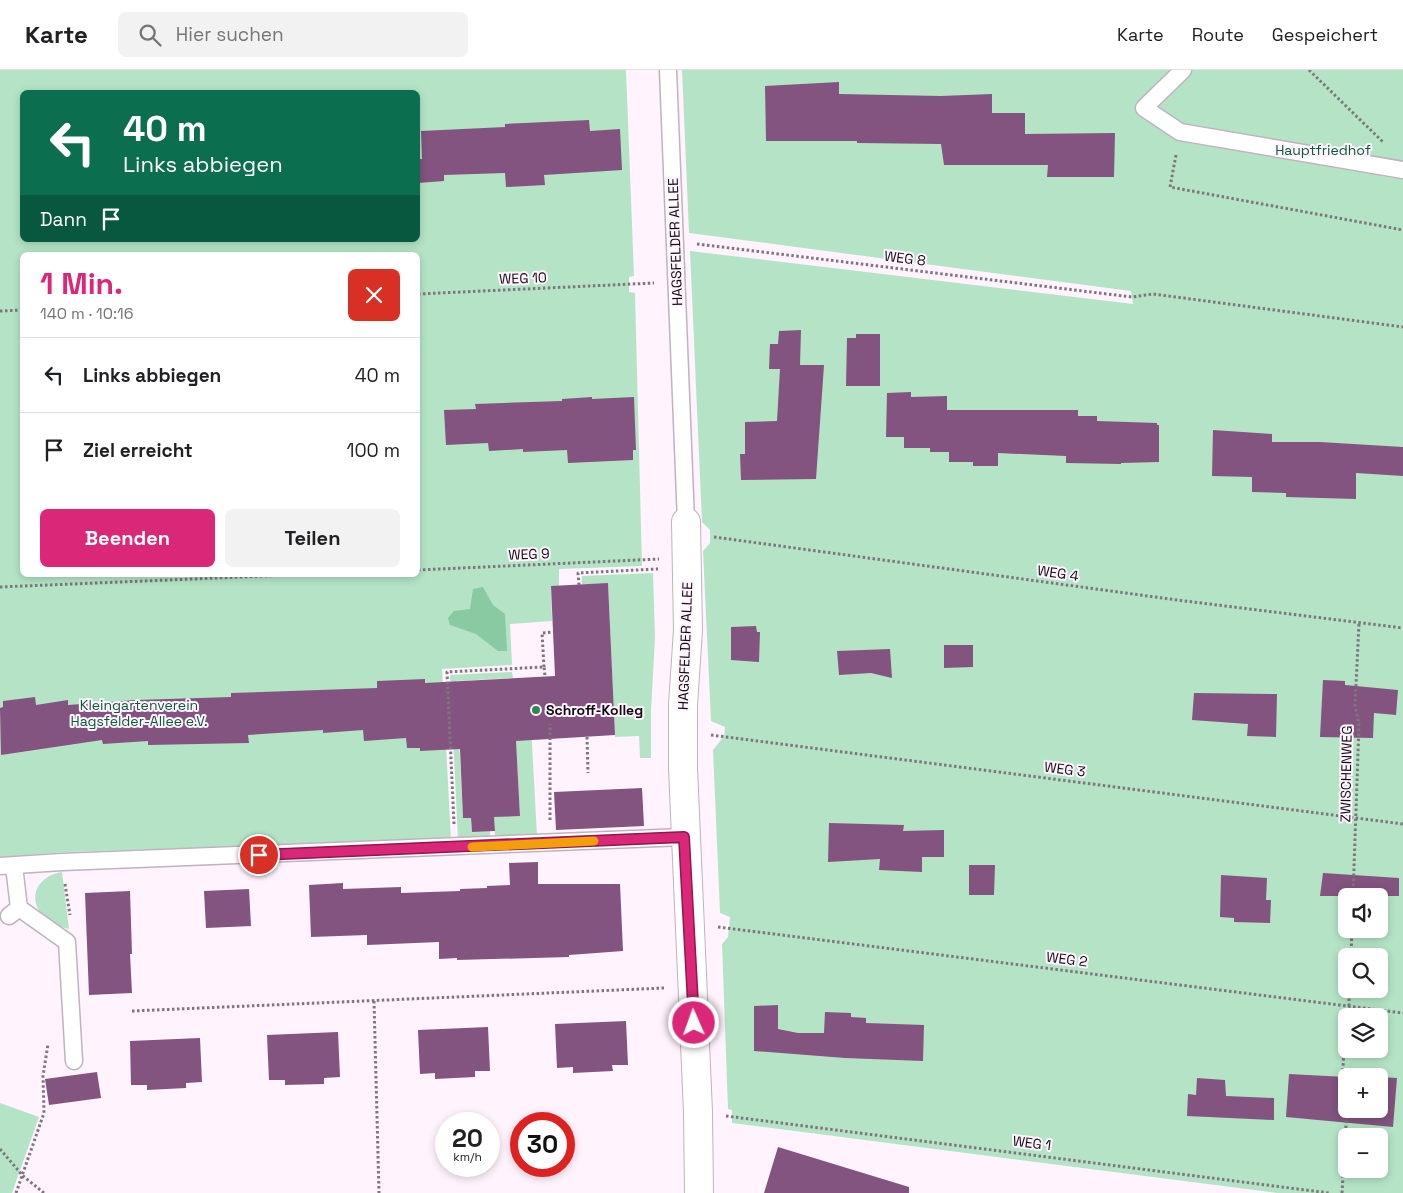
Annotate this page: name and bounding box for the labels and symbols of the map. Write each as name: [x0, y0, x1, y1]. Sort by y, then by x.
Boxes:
park label: Hauptfriedhof: [1275, 141, 1371, 159]
street label: HAGSFELDER ALLEE: [664, 178, 686, 306]
street label: WEG 8: [883, 247, 927, 270]
street label: WEG 10: [499, 268, 547, 288]
street label: WEG 9: [508, 544, 550, 564]
street label: WEG 4: [1036, 561, 1080, 585]
street label: HAGSFELDER ALLEE: [674, 582, 696, 710]
park label: Kleingartenverein Hagsfelder-Allee e.V.: [71, 696, 207, 730]
place label: Schroff-Kolleg: [546, 701, 643, 719]
marker: Schroff-Kolleg: [530, 704, 542, 716]
street label: ZWISCHENWEG: [1336, 725, 1356, 823]
street label: WEG 3: [1043, 758, 1087, 780]
pin: [238, 834, 280, 876]
street label: WEG 2: [1045, 948, 1089, 970]
position arrow: [667, 996, 719, 1048]
speed limit sign: 30: [510, 1112, 575, 1177]
street label: WEG 1: [1012, 1132, 1052, 1154]

